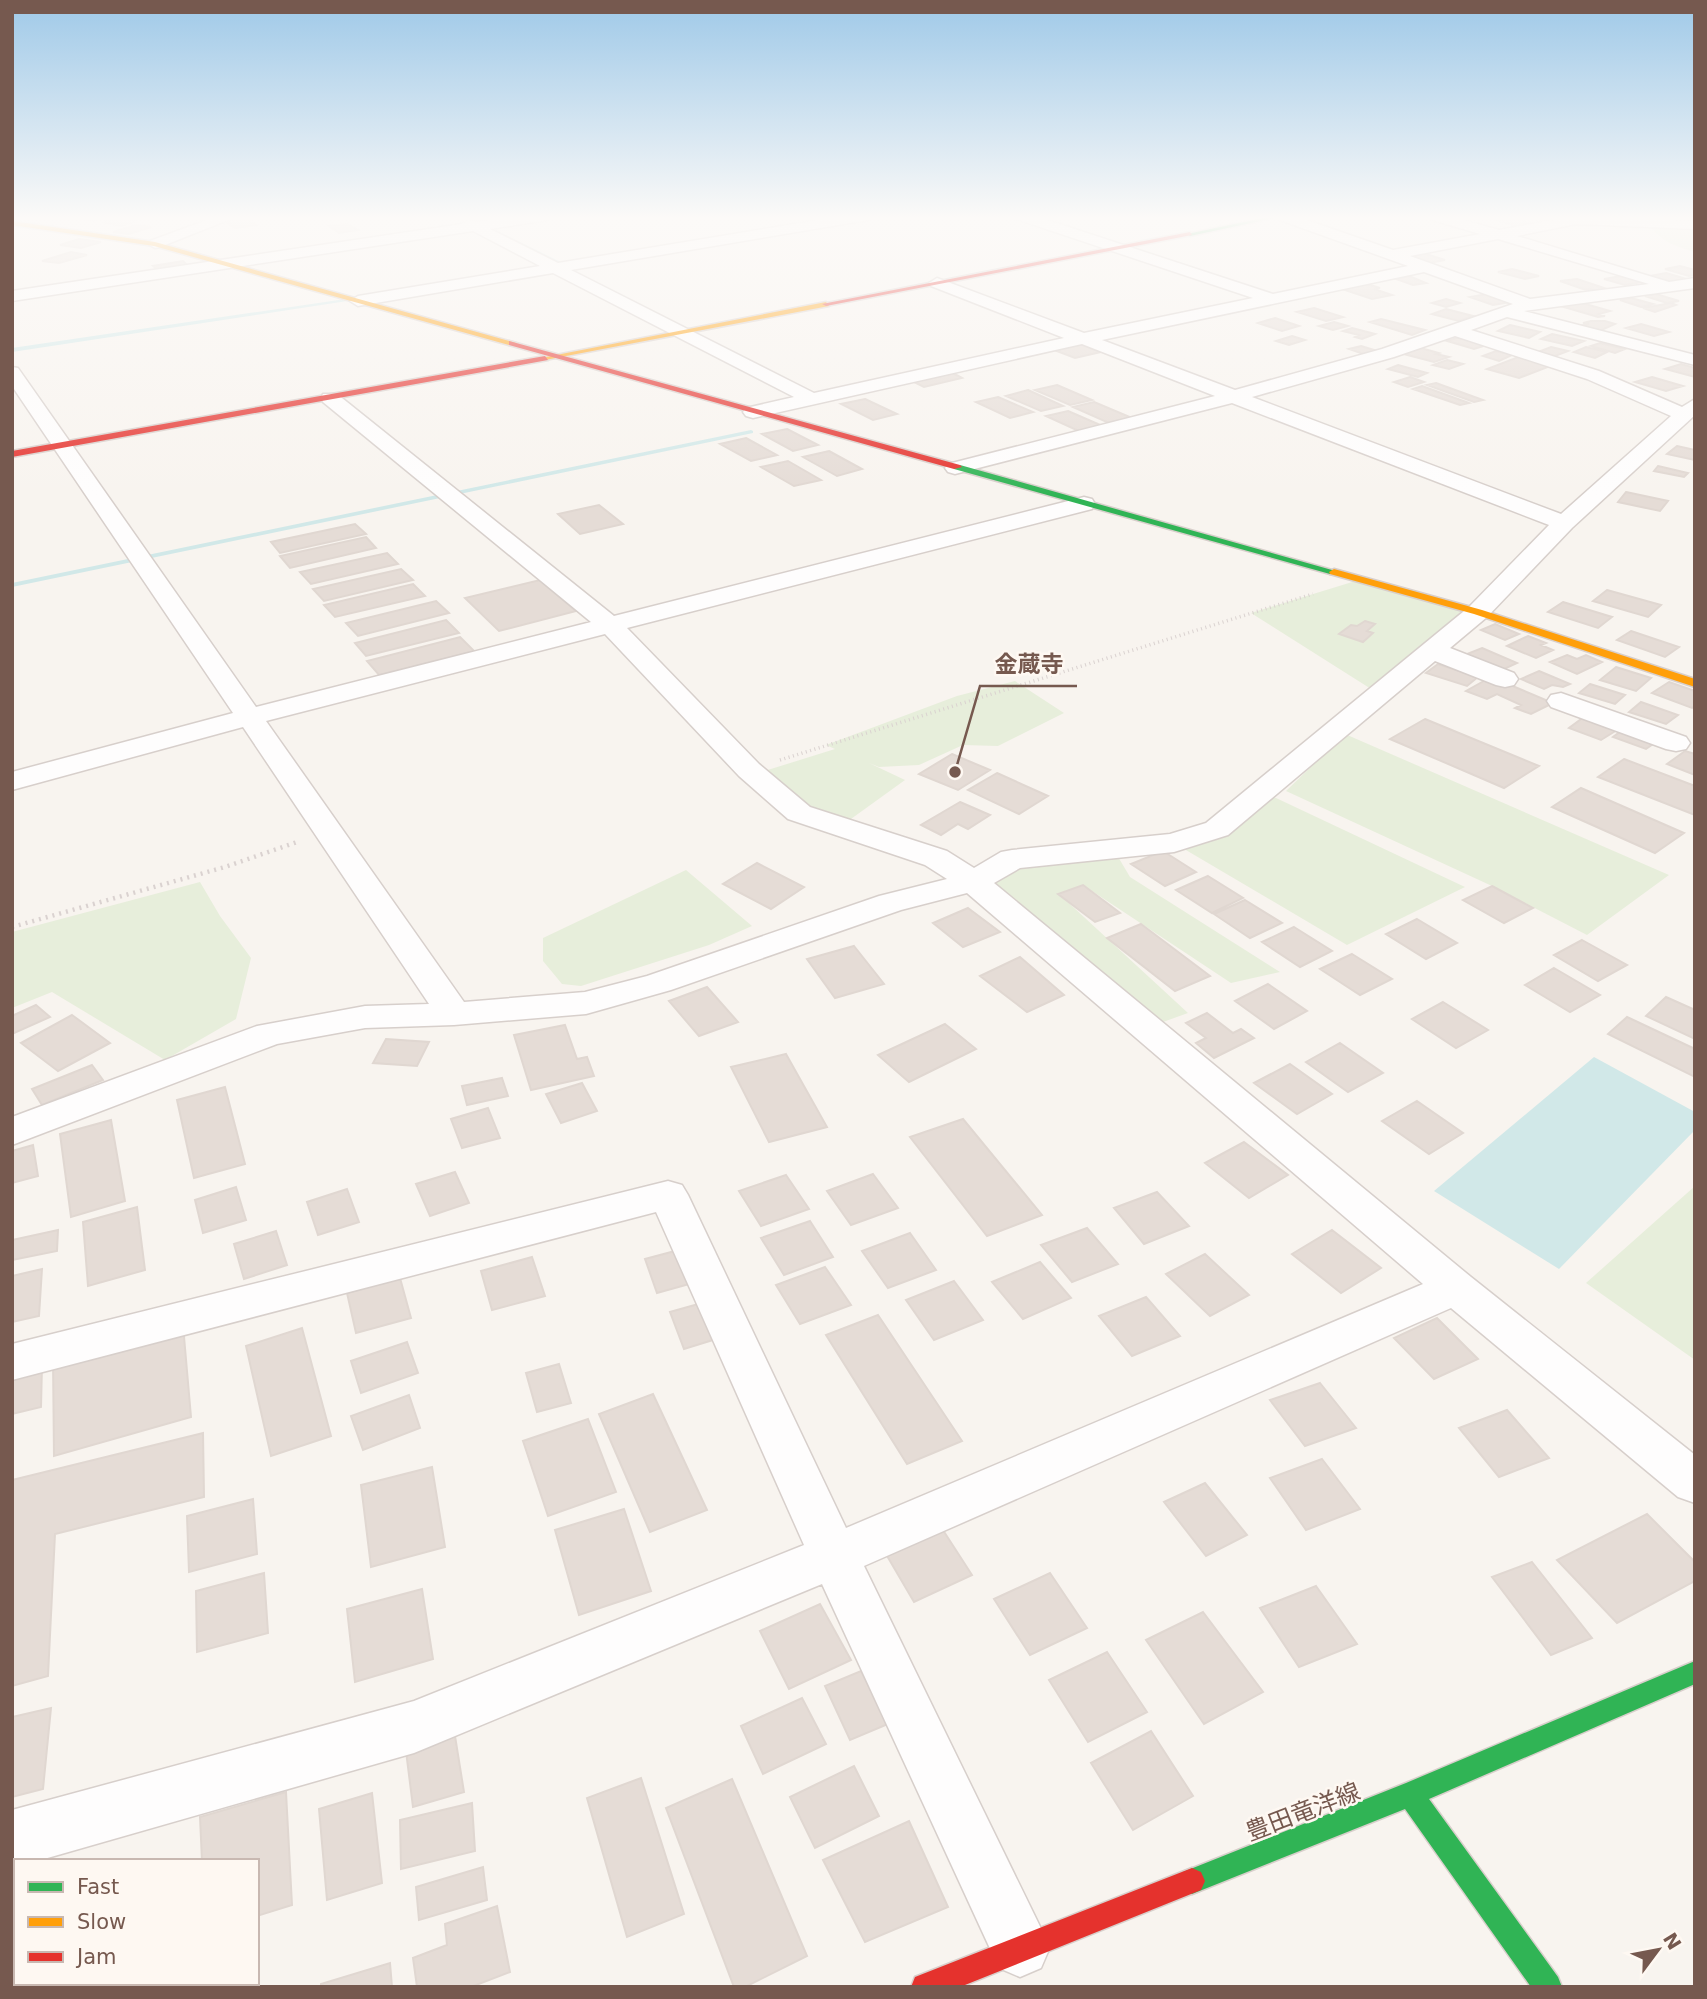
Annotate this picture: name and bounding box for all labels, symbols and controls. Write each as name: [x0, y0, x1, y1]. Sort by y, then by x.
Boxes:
callout: 金蔵寺: [980, 642, 1077, 686]
text: 金蔵寺: [995, 651, 1064, 677]
street label: 豊田竜洋線: [1242, 1777, 1364, 1847]
legend: [14, 1859, 259, 1985]
text: Fast: [77, 1875, 119, 1899]
text: Slow: [77, 1910, 126, 1934]
north arrow: [1623, 1915, 1693, 1985]
text: N: [1659, 1928, 1686, 1954]
text: Jam: [75, 1945, 117, 1969]

